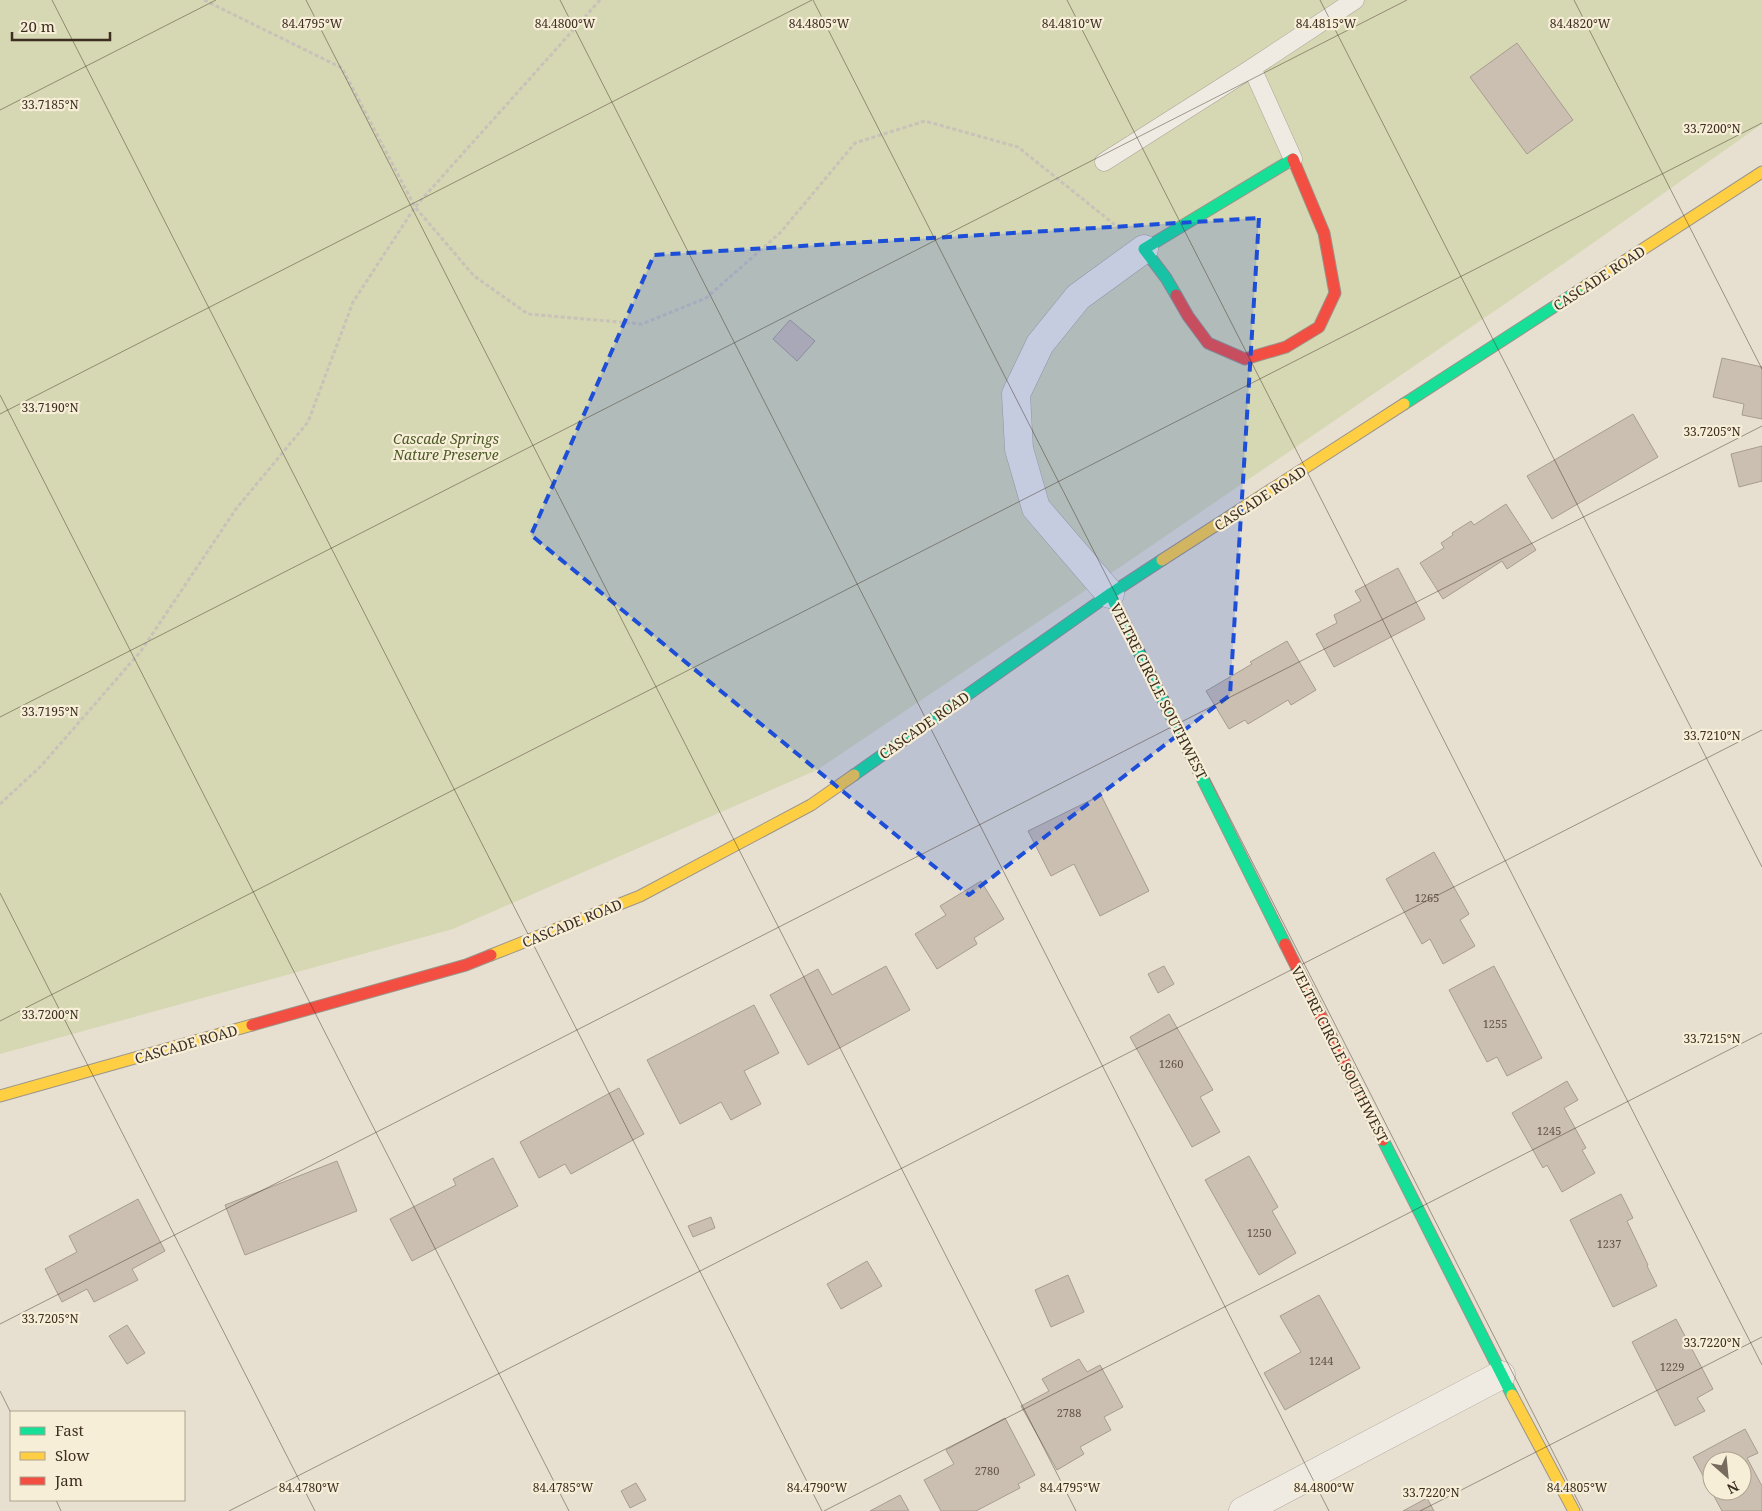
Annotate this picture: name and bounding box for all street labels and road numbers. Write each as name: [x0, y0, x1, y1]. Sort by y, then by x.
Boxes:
street label: CASCADE ROAD: [1549, 241, 1649, 315]
street label: CASCADE ROAD: [1210, 461, 1310, 535]
street label: VELTRE CIRCLE SOUTHWEST: [1106, 600, 1212, 783]
street label: CASCADE ROAD: [875, 687, 973, 763]
street label: CASCADE ROAD: [519, 894, 625, 952]
street label: VELTRE CIRCLE SOUTHWEST: [1287, 963, 1393, 1146]
street label: CASCADE ROAD: [132, 1020, 240, 1068]

